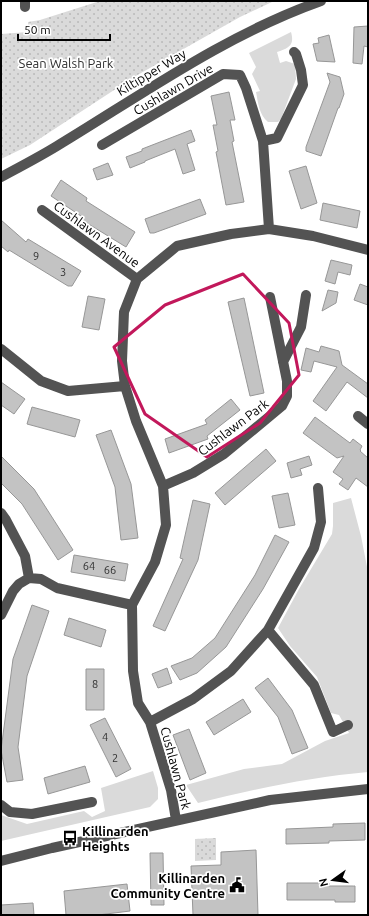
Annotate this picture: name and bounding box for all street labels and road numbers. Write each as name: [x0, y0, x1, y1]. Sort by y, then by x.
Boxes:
street label: Kiltipper Way: [114, 46, 188, 98]
street label: Cushlawn Drive: [131, 61, 215, 117]
street label: Cushlawn Avenue: [51, 198, 143, 270]
street label: Cushlawn Park: [195, 396, 271, 458]
street label: Cushlawn Park: [158, 725, 194, 811]

